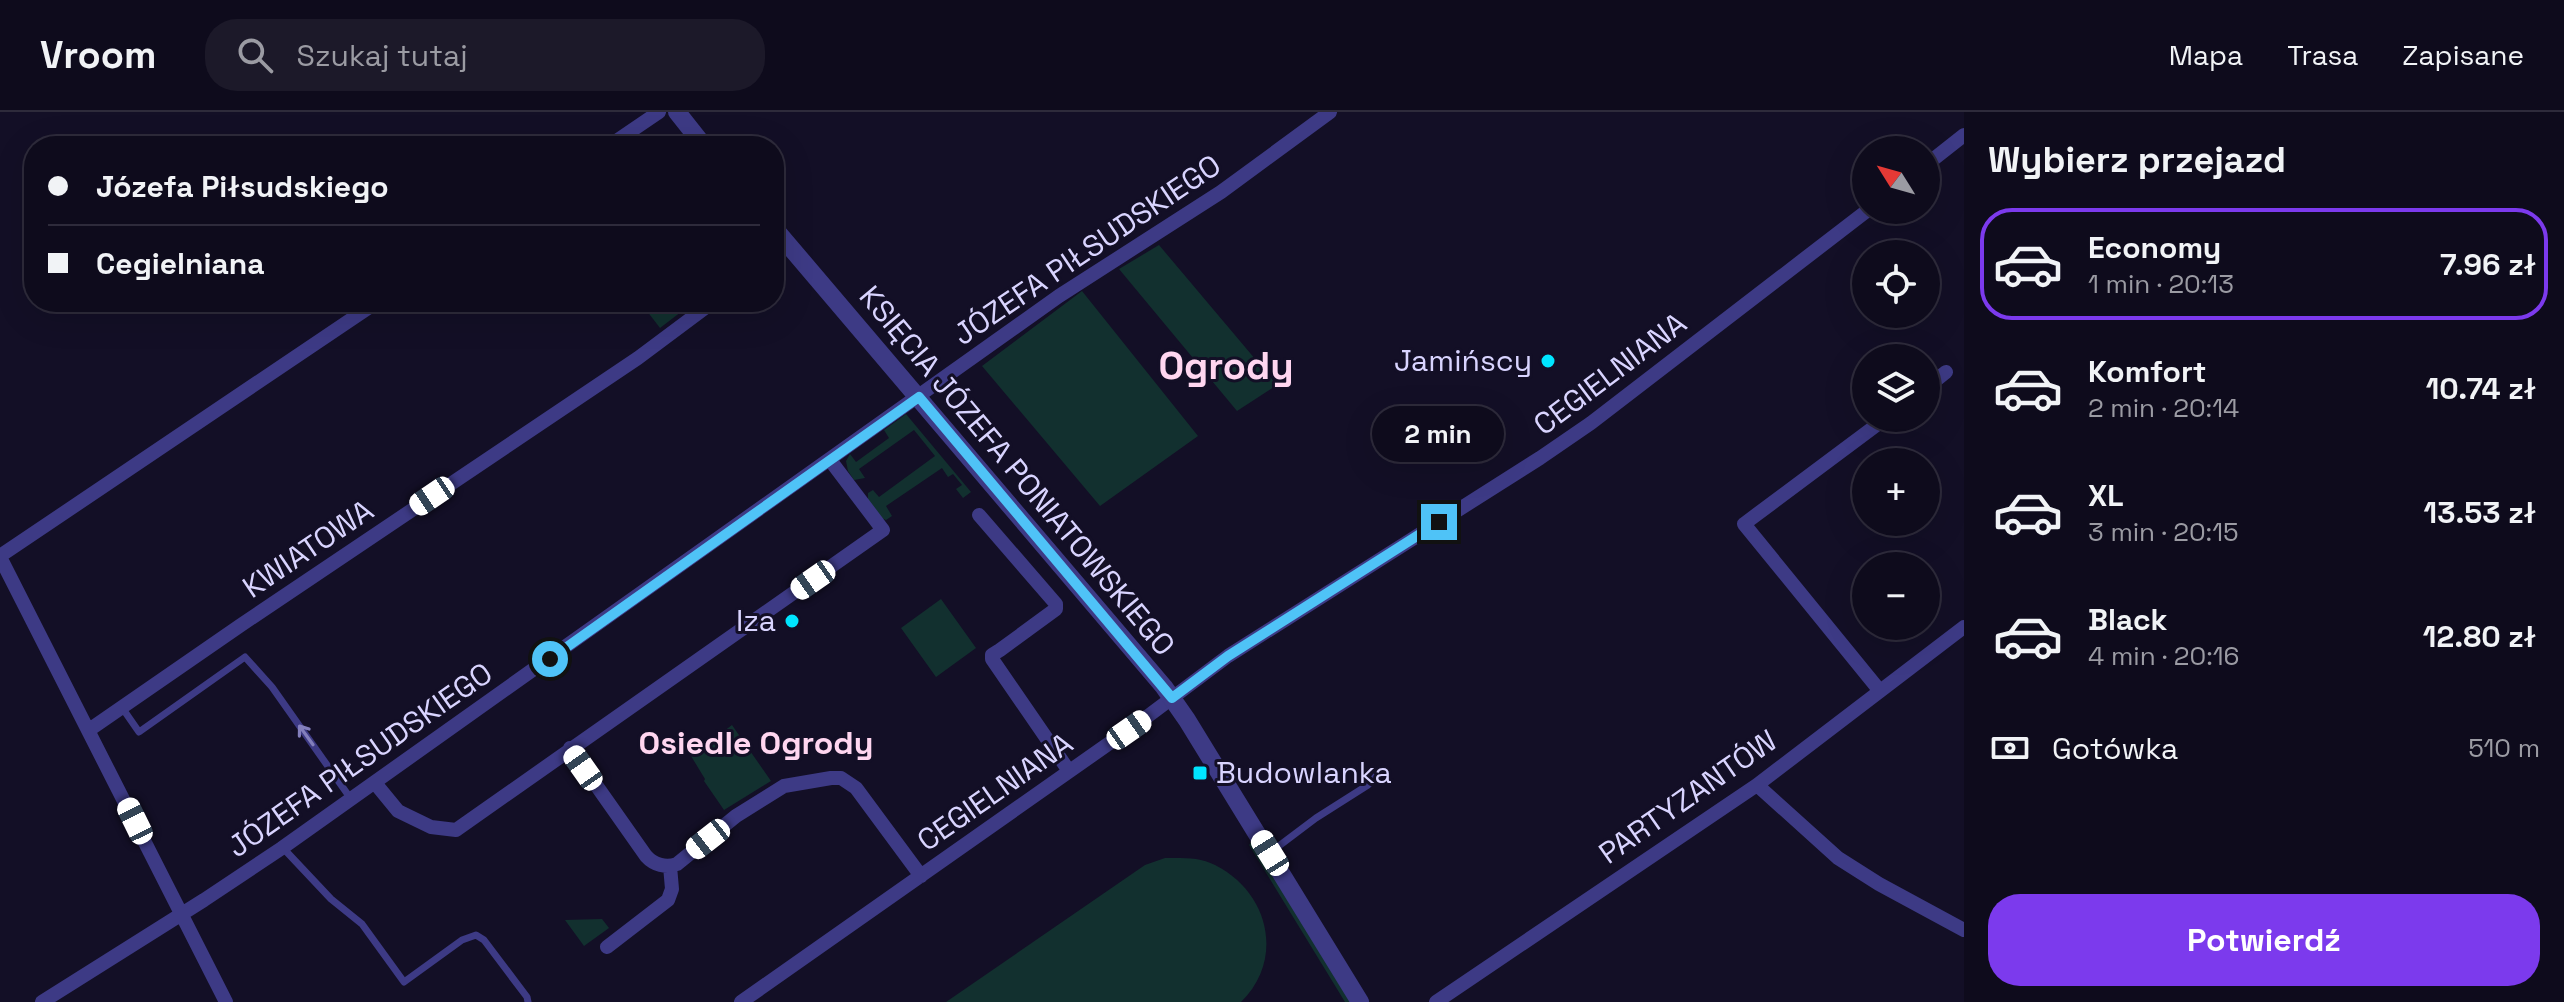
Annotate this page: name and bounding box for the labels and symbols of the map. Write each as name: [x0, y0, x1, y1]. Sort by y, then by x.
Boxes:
north arrow: [1852, 136, 1940, 224]
street label: JÓZEFA PIŁSUDSKIEGO: [945, 145, 1228, 354]
street label: KSIĘCIA JÓZEFA PONIATOWSKIEGO: [851, 278, 1184, 664]
street label: CEGIELNIANA: [1525, 303, 1694, 444]
place label: Jamińscy: [1394, 341, 1532, 380]
district label: Ogrody: [1158, 342, 1294, 390]
marker: Jamińscy: [1539, 352, 1557, 370]
callout: 2 min: [1373, 406, 1505, 462]
car: [405, 473, 459, 519]
street label: KWIATOWA: [235, 491, 381, 607]
route end: [1421, 504, 1457, 540]
car: [786, 556, 840, 604]
place label: Iza: [736, 601, 776, 640]
marker: Iza: [783, 612, 801, 630]
route start: [532, 641, 568, 677]
street label: JÓZEFA PIŁSUDSKIEGO: [220, 653, 500, 866]
car: [1102, 706, 1156, 754]
street label: PARTYZANTÓW: [1591, 721, 1784, 872]
district label: Osiedle Ogrody: [639, 723, 873, 763]
street label: CEGIELNIANA: [909, 724, 1080, 860]
one-way arrow: [298, 725, 315, 747]
car: [559, 741, 607, 795]
place label: Budowlanka: [1216, 753, 1392, 792]
marker: Budowlanka: [1191, 764, 1209, 782]
car: [114, 794, 156, 848]
car: [682, 815, 734, 863]
car: [1247, 826, 1293, 880]

